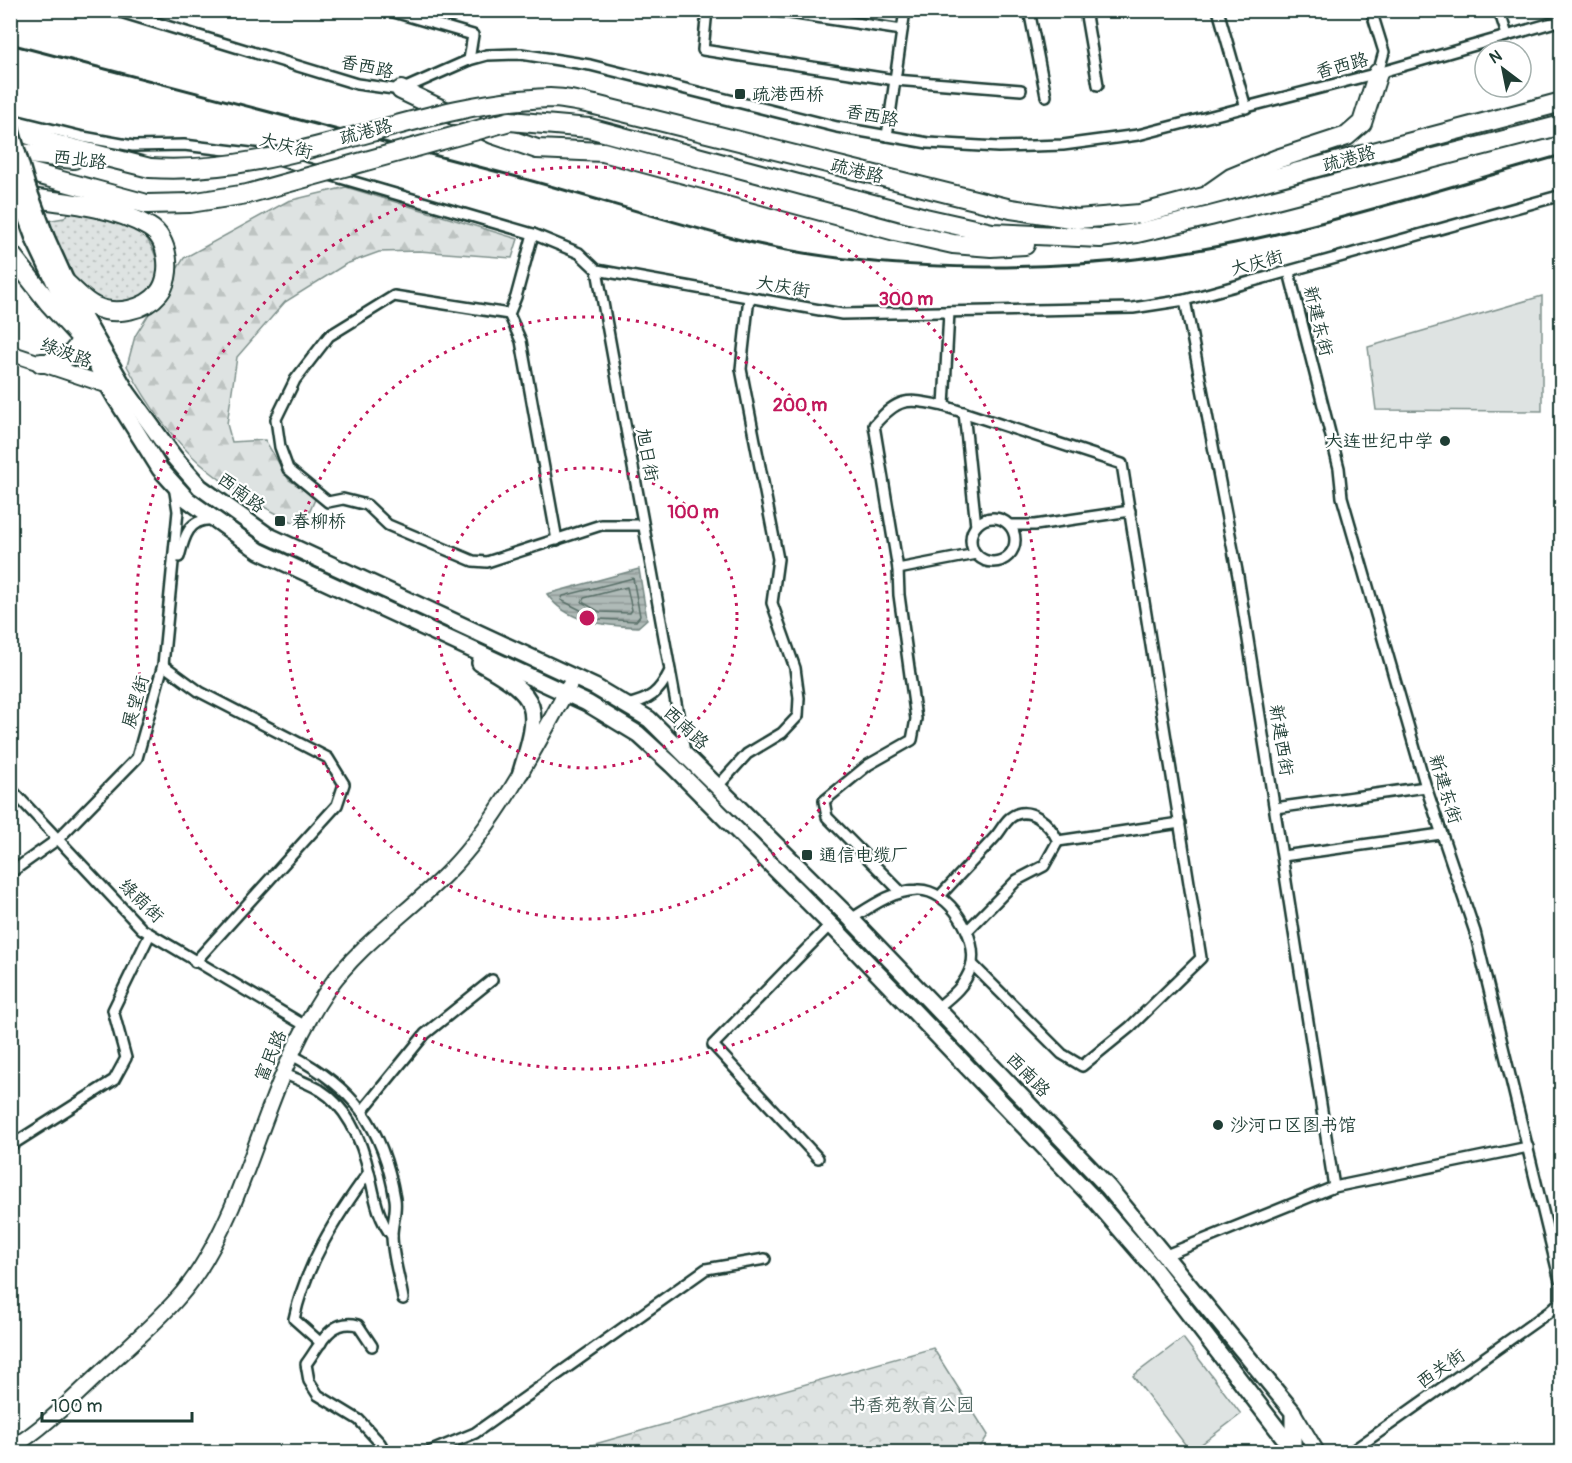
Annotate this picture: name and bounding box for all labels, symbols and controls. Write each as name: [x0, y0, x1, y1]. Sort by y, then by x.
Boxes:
north arrow: [1473, 39, 1533, 99]
text: N: [1486, 46, 1506, 68]
street label: 香西路: [1313, 48, 1371, 84]
street label: 香西路: [338, 50, 396, 84]
place label: 疏港西桥: [752, 83, 824, 106]
marker: 疏港西桥: [733, 87, 747, 101]
street label: 香西路: [843, 100, 901, 132]
street label: 疏港路: [337, 114, 395, 150]
street label: 大庆街: [257, 128, 315, 164]
street label: 疏港路: [1320, 141, 1378, 177]
street label: 西北路: [52, 145, 108, 175]
street label: 疏港路: [828, 153, 886, 189]
street label: 大庆街: [1228, 245, 1286, 281]
street label: 大庆街: [754, 271, 812, 303]
street label: 新建东街: [1298, 283, 1338, 359]
text: 300 m: [879, 288, 933, 311]
street label: 绿波路: [37, 333, 95, 373]
text: 200 m: [773, 394, 827, 417]
street label: 旭日街: [631, 426, 663, 484]
place label: 大连世纪中学: [1325, 430, 1433, 453]
marker: 大连世纪中学: [1438, 434, 1452, 448]
street label: 西南路: [213, 468, 269, 518]
text: 100 m: [667, 501, 719, 524]
place label: 春柳桥: [292, 510, 346, 533]
marker: 春柳桥: [273, 514, 287, 528]
centre of rings: [577, 608, 597, 628]
street label: 展望街: [118, 673, 154, 731]
street label: 西南路: [658, 701, 714, 755]
street label: 新建西街: [1264, 703, 1298, 777]
street label: 新建东街: [1423, 751, 1467, 827]
place label: 通信电缆厂: [819, 844, 909, 867]
marker: 通信电缆厂: [800, 848, 814, 862]
street label: 绿荫街: [114, 874, 168, 928]
street label: 富民路: [250, 1027, 292, 1085]
street label: 西南路: [1001, 1048, 1055, 1102]
place label: 沙河口区图书馆: [1230, 1114, 1356, 1137]
marker: 沙河口区图书馆: [1211, 1118, 1225, 1132]
street label: 西关街: [1412, 1344, 1470, 1394]
scale bar: [42, 1385, 192, 1423]
park label: 书香苑教育公园: [848, 1394, 974, 1417]
text: 100 m: [51, 1395, 103, 1418]

